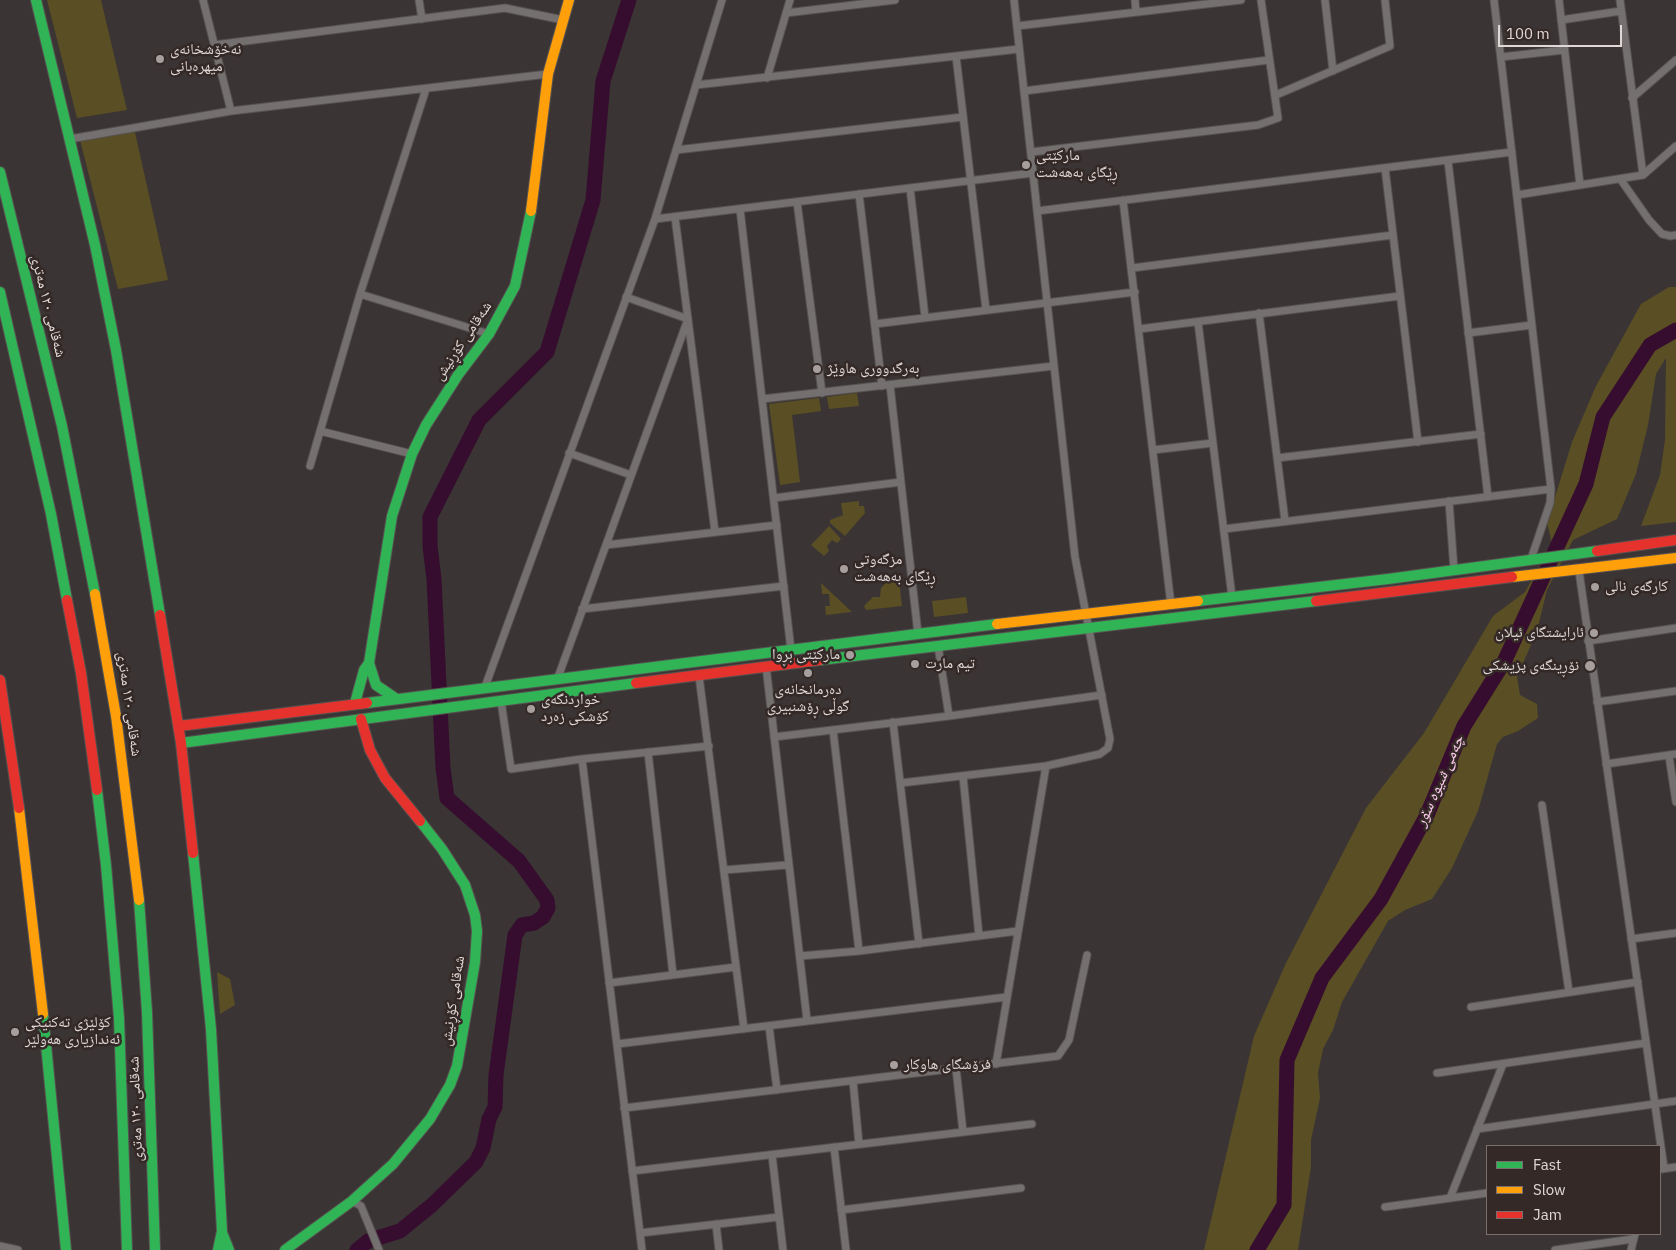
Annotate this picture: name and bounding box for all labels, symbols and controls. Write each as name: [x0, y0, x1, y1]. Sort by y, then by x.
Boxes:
scale bar: [1501, 15, 1625, 47]
text: 100 m: [1506, 24, 1550, 43]
place label: نەخۆشخانەی میهرەبانی: [170, 41, 241, 76]
marker: نەخۆشخانەی میهرەبانی: [154, 53, 166, 65]
place label: مارکێتی ڕێگای بەهەشت: [1036, 147, 1118, 182]
marker: مارکێتی ڕێگای بەهەشت: [1020, 159, 1032, 171]
street label: شەقامی ١٢٠ مەتری: [27, 253, 69, 359]
street label: شەقامی کۆڕنیش: [430, 298, 496, 384]
place label: بەرگدووری هاوێژ: [827, 360, 919, 378]
marker: بەرگدووری هاوێژ: [811, 363, 823, 375]
place label: مزگەوتی ڕێگای بەھەشت: [854, 551, 936, 586]
marker: مزگەوتی ڕێگای بەھەشت: [838, 563, 850, 575]
place label: کارگەی نالی: [1605, 578, 1668, 596]
marker: کارگەی نالی: [1589, 581, 1601, 593]
place label: ئارایشتگای ئیلان: [1495, 624, 1584, 642]
marker: ئارایشتگای ئیلان: [1588, 627, 1600, 639]
place label: مارکێتی بڕوا: [772, 646, 840, 664]
marker: مارکێتی بڕوا: [844, 649, 856, 661]
street label: شەقامی ١٢٠ مەتری: [113, 651, 145, 757]
place label: تیم مارت: [925, 655, 975, 673]
place label: نۆڕینگەی پزیشکی: [1483, 657, 1579, 675]
marker: تیم مارت: [909, 658, 921, 670]
marker: نۆڕینگەی پزیشکی: [1583, 659, 1597, 673]
marker: دەرمانخانەی گوڵی ڕۆشنبیری: [802, 667, 814, 679]
place label: دەرمانخانەی گوڵی ڕۆشنبیری: [767, 681, 849, 716]
place label: خواردنگەی کۆشکی زەرد: [541, 691, 609, 726]
marker: خواردنگەی کۆشکی زەرد: [525, 703, 537, 715]
water label: چەمی شیوە سۆر: [1411, 732, 1469, 830]
street label: شەقامی کۆڕنیش: [437, 955, 469, 1047]
place label: کۆلێژی تەکنیکی ئەندازیاری هەولێر: [25, 1014, 120, 1049]
marker: کۆلێژی تەکنیکی ئەندازیاری هەولێر: [9, 1026, 21, 1038]
street label: شەقامی ١٢٠ مەتری: [125, 1056, 147, 1162]
place label: فرۆشگای ھاوکار: [904, 1056, 991, 1074]
marker: فرۆشگای ھاوکار: [888, 1059, 900, 1071]
legend: [1486, 1145, 1661, 1235]
text: Fast: [1533, 1155, 1561, 1174]
text: Slow: [1533, 1180, 1566, 1199]
text: Jam: [1533, 1205, 1562, 1224]

